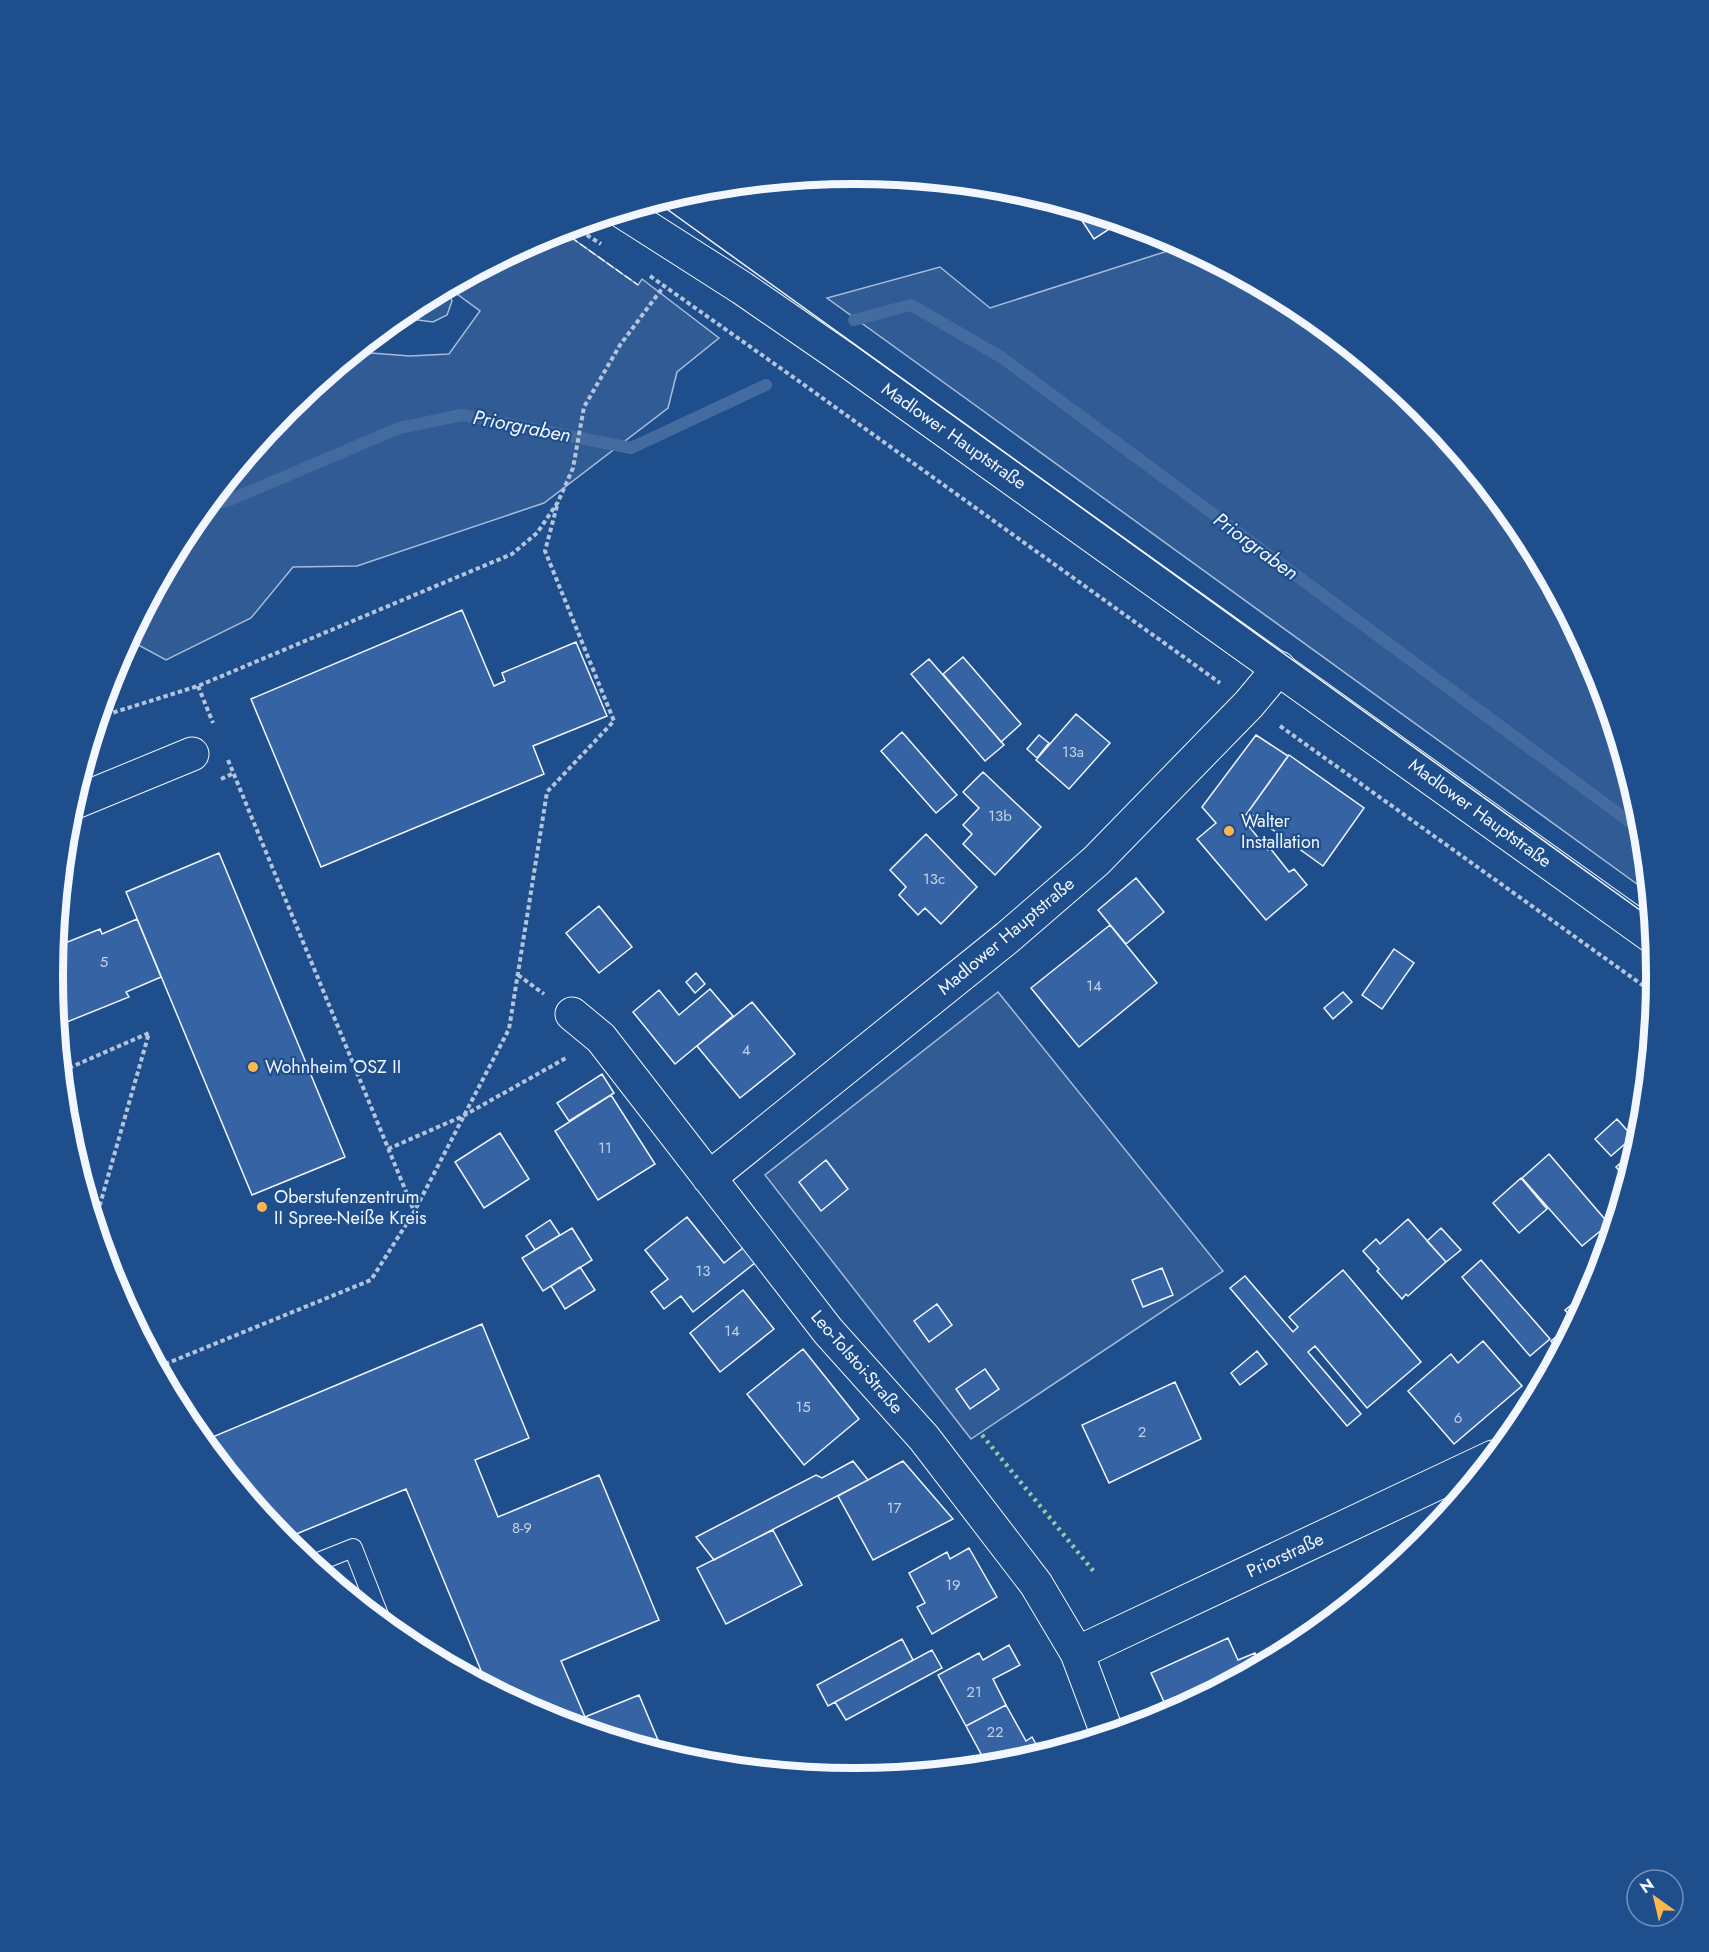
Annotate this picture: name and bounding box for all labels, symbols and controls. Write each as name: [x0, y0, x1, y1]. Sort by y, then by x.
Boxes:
street label: Madlower Hauptstraße: [876, 376, 1032, 496]
water label: Priorgraben: [471, 403, 573, 450]
water label: Priorgraben: [1207, 506, 1304, 587]
house number: 13a: [1062, 741, 1084, 763]
street label: Madlower Hauptstraße: [1403, 752, 1557, 874]
house number: 13b: [988, 805, 1012, 827]
place label: Walter Installation: [1241, 808, 1320, 855]
marker: Walter Installation: [1222, 824, 1236, 838]
house number: 13c: [923, 868, 945, 890]
street label: Madlower Hauptstraße: [932, 871, 1080, 1001]
house number: 5: [100, 951, 108, 973]
house number: 14: [1086, 975, 1102, 997]
house number: 4: [742, 1039, 751, 1061]
place label: Wohnheim OSZ II: [265, 1054, 401, 1080]
marker: Wohnheim OSZ II: [246, 1060, 260, 1074]
house number: 11: [598, 1137, 612, 1159]
place label: Oberstufenzentrum II Spree-Neiße Kreis: [274, 1184, 427, 1231]
marker: Oberstufenzentrum II Spree-Neiße Kreis: [255, 1200, 269, 1214]
house number: 13: [696, 1260, 710, 1282]
street label: Leo-Tolstoi-Straße: [805, 1304, 909, 1420]
house number: 14: [724, 1320, 740, 1342]
house number: 15: [795, 1396, 811, 1418]
house number: 6: [1454, 1407, 1462, 1429]
house number: 2: [1138, 1421, 1146, 1443]
house number: 17: [887, 1497, 901, 1519]
house number: 8-9: [512, 1517, 532, 1539]
street label: Priorstraße: [1242, 1526, 1328, 1584]
house number: 19: [945, 1574, 961, 1596]
house number: 21: [966, 1681, 982, 1703]
house number: 22: [986, 1721, 1004, 1743]
north arrow: [1625, 1868, 1685, 1928]
text: N: [1635, 1873, 1659, 1899]

